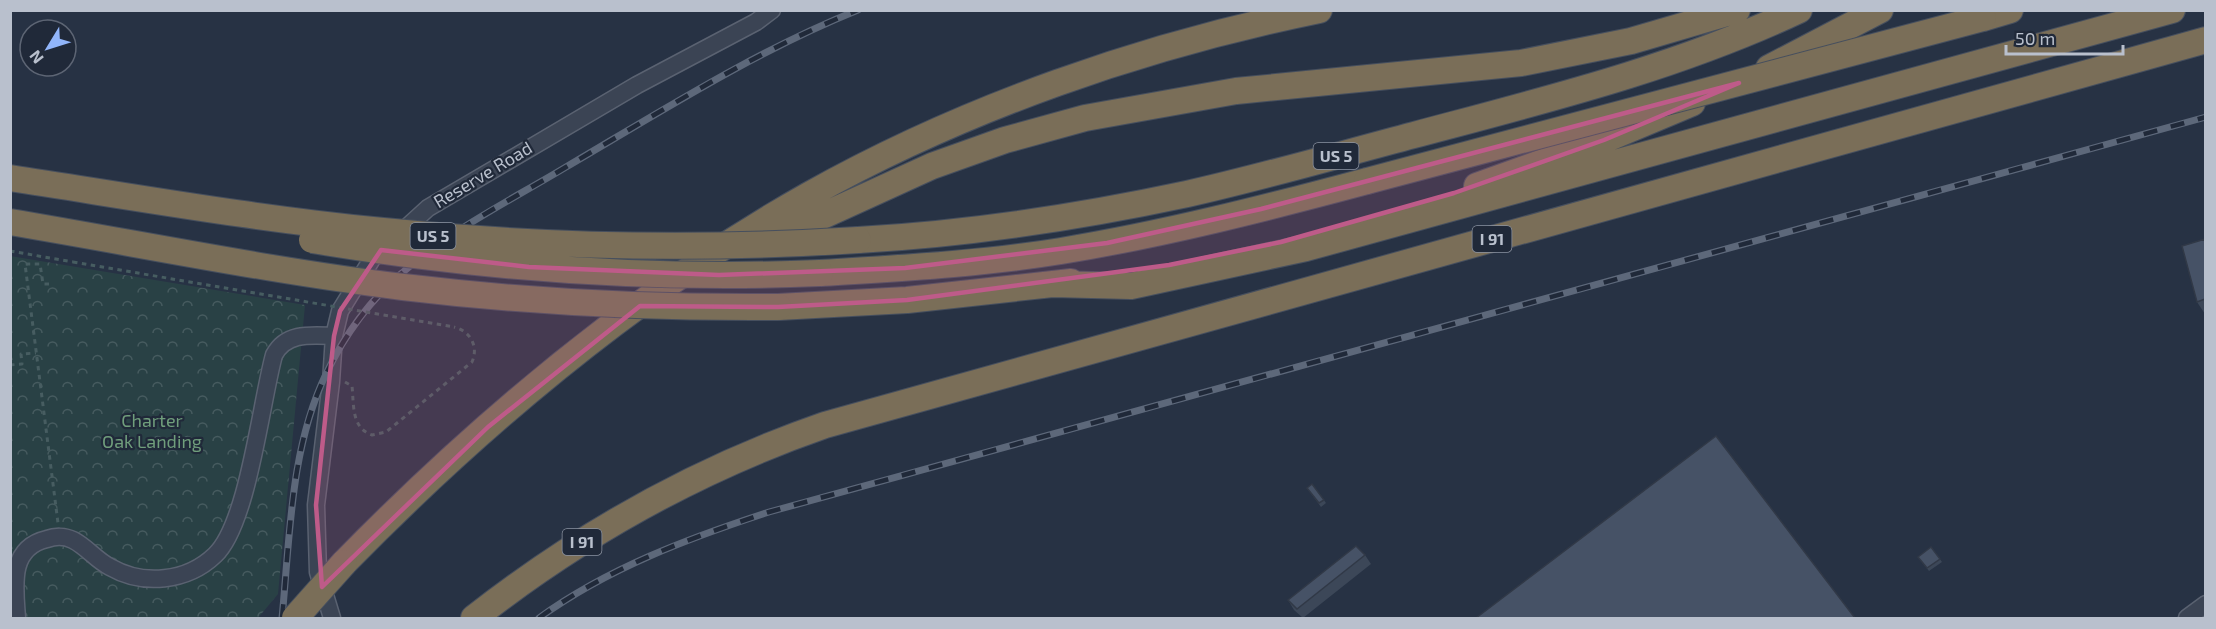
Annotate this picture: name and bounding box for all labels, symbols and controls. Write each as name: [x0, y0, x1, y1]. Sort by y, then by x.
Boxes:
north arrow: [18, 18, 78, 78]
scale bar: [2006, 18, 2123, 56]
text: 50 m: [2015, 27, 2055, 49]
text: N: [25, 47, 47, 68]
street label: Reserve Road: [429, 136, 536, 212]
road number: US 5: [1314, 143, 1358, 169]
road number: US 5: [410, 223, 456, 249]
road number: I 91: [1472, 226, 1512, 252]
park label: Charter Oak Landing: [102, 409, 202, 452]
road number: I 91: [562, 529, 602, 555]

